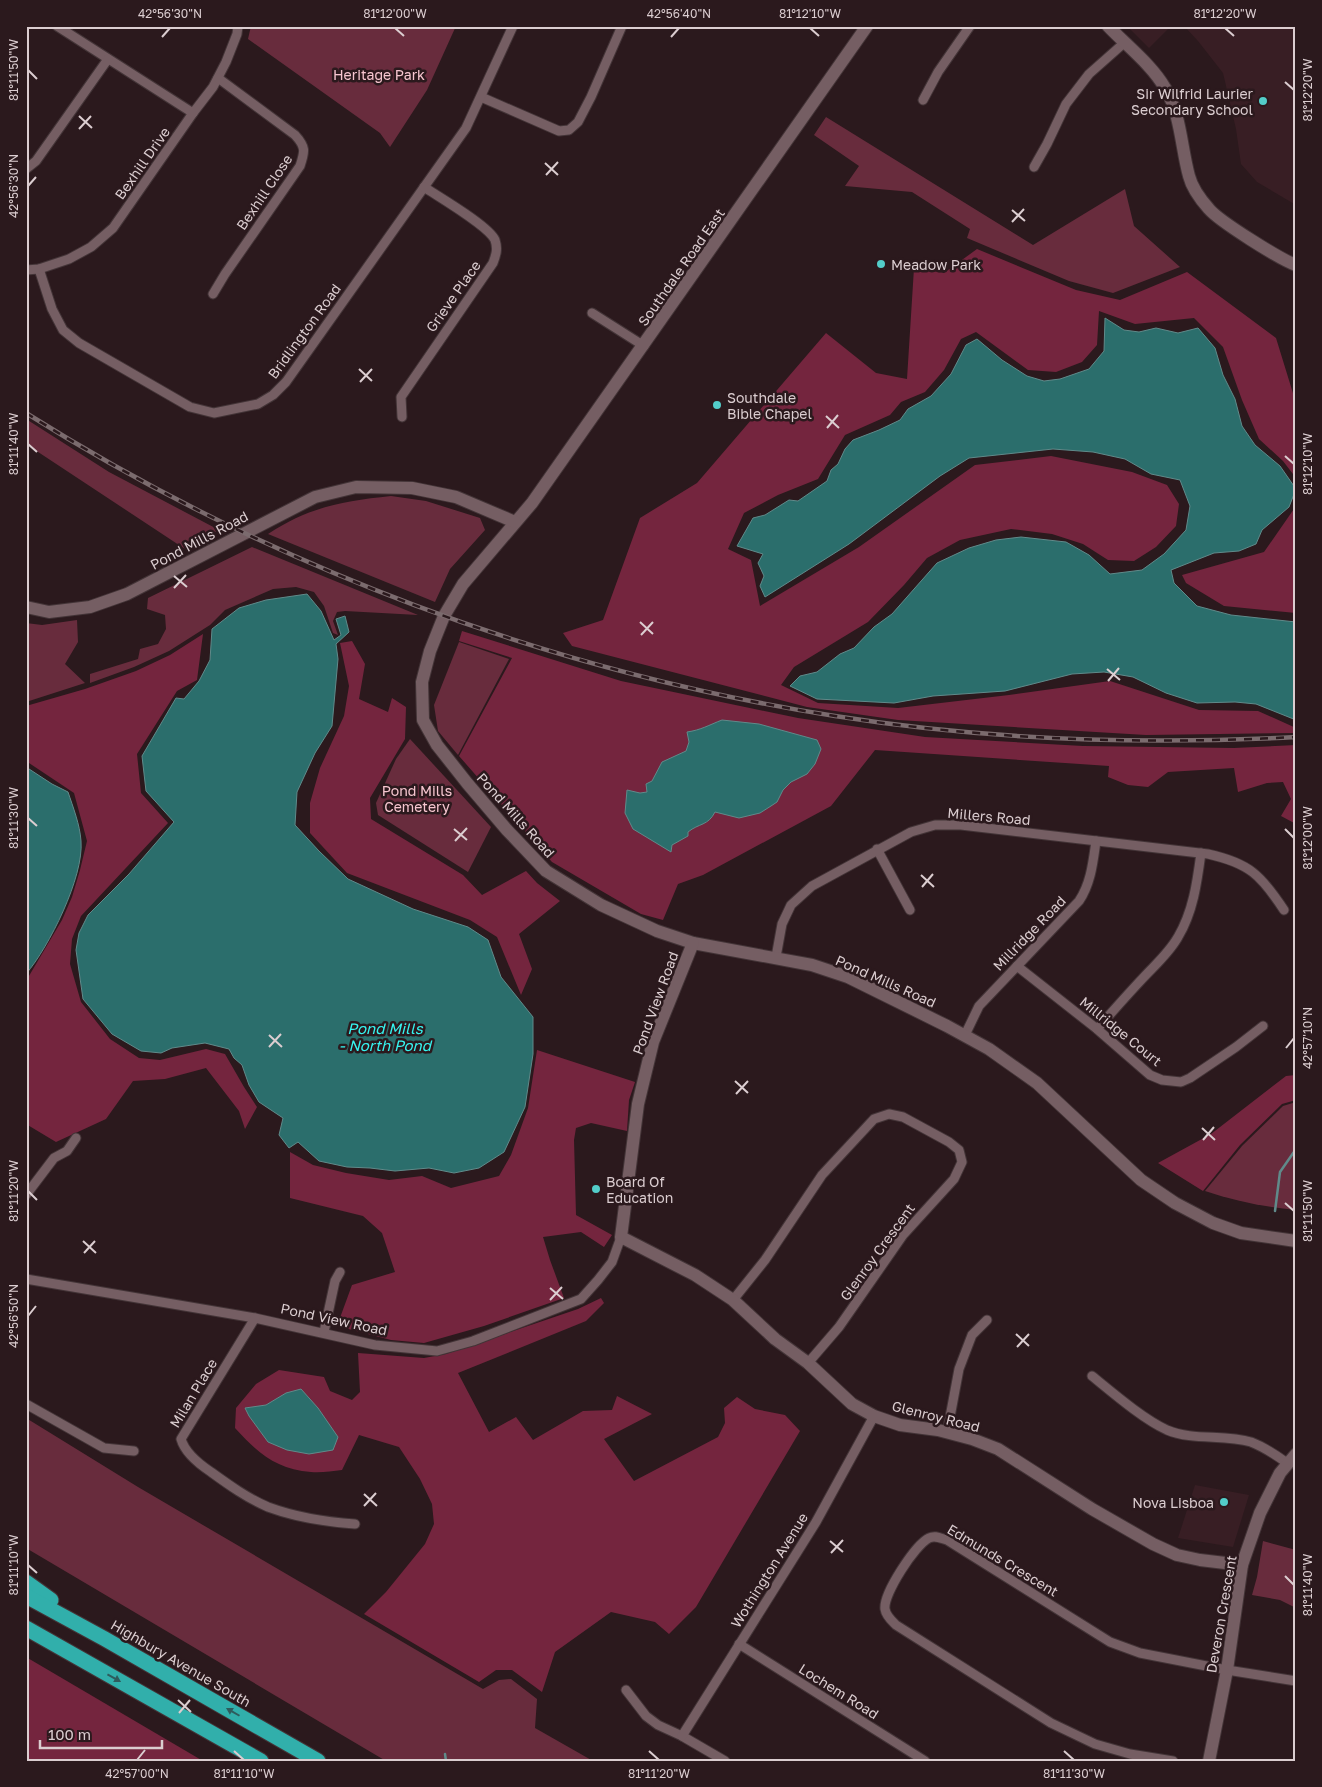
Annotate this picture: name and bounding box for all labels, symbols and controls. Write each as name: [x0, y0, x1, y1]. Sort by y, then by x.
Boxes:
text: 42°56'30"N: [138, 6, 202, 21]
text: 81°12'00"W: [363, 6, 427, 21]
text: 42°56'40"N: [647, 6, 711, 21]
text: 81°12'10"W: [779, 6, 841, 21]
text: 81°12'20"W: [1193, 6, 1257, 21]
text: 81°11'50"W: [6, 39, 21, 101]
text: 81°12'20"W: [1300, 58, 1315, 122]
park label: Heritage Park: [333, 66, 425, 83]
place label: Sir Wilfrid Laurier Secondary School: [1131, 85, 1254, 118]
marker: Sir Wilfrid Laurier Secondary School: [1257, 95, 1269, 107]
street label: Bexhill Drive: [111, 124, 173, 202]
street label: Bexhill Close: [232, 151, 296, 233]
text: 42°56'30"N: [6, 154, 21, 218]
street label: Southdale Road East: [634, 205, 728, 329]
place label: Meadow Park: [891, 256, 981, 273]
street label: Grieve Place: [422, 257, 484, 335]
marker: Meadow Park: [875, 258, 887, 270]
street label: Bridlington Road: [264, 280, 344, 382]
place label: Southdale Bible Chapel: [727, 389, 812, 422]
marker: Southdale Bible Chapel: [711, 399, 723, 411]
text: 81°11'40"W: [6, 412, 21, 475]
text: 81°12'10"W: [1300, 433, 1315, 495]
street label: Pond Mills Road: [147, 507, 251, 573]
street label: Pond Mills Road: [474, 769, 558, 861]
park label: Pond Mills Cemetery: [382, 782, 452, 815]
text: 81°11'30"W: [6, 787, 21, 849]
street label: Millers Road: [947, 804, 1031, 828]
text: 81°12'00"W: [1300, 806, 1315, 870]
street label: Millridge Road: [989, 892, 1069, 974]
street label: Pond View Road: [628, 949, 682, 1057]
street label: Pond Mills Road: [833, 951, 939, 1011]
street label: Millridge Court: [1077, 993, 1165, 1069]
text: 42°57'10"N: [1300, 1007, 1315, 1069]
water label: Pond Mills - North Pond: [339, 1019, 433, 1054]
text: 81°11'20"W: [6, 1160, 21, 1222]
place label: Board Of Education: [606, 1173, 673, 1206]
text: 81°11'50"W: [1300, 1180, 1315, 1242]
marker: Board Of Education: [590, 1183, 602, 1195]
street label: Glenroy Crescent: [836, 1200, 918, 1304]
text: 42°56'50"N: [6, 1284, 21, 1348]
street label: Pond View Road: [279, 1299, 389, 1339]
street label: Milan Place: [166, 1355, 220, 1431]
street label: Glenroy Road: [890, 1397, 982, 1435]
place label: Nova Lisboa: [1132, 1494, 1214, 1511]
marker: Nova Lisboa: [1218, 1496, 1230, 1508]
street label: Wothington Avenue: [727, 1510, 811, 1630]
street label: Edmunds Crescent: [945, 1520, 1061, 1600]
text: 81°11'10"W: [6, 1534, 21, 1595]
text: 81°11'40"W: [1300, 1553, 1315, 1616]
street label: Deveron Crescent: [1202, 1554, 1240, 1674]
street label: Highbury Avenue South: [108, 1616, 254, 1710]
street label: Lochem Road: [796, 1660, 882, 1722]
one-way arrow: [107, 1674, 121, 1683]
one-way arrow: [226, 1707, 239, 1716]
scale bar: [40, 1717, 162, 1749]
text: 100 m: [48, 1725, 91, 1743]
text: 42°57'00"N: [105, 1766, 169, 1781]
text: 81°11'10"W: [214, 1766, 275, 1781]
text: 81°11'20"W: [628, 1766, 690, 1781]
text: 81°11'30"W: [1043, 1766, 1105, 1781]

